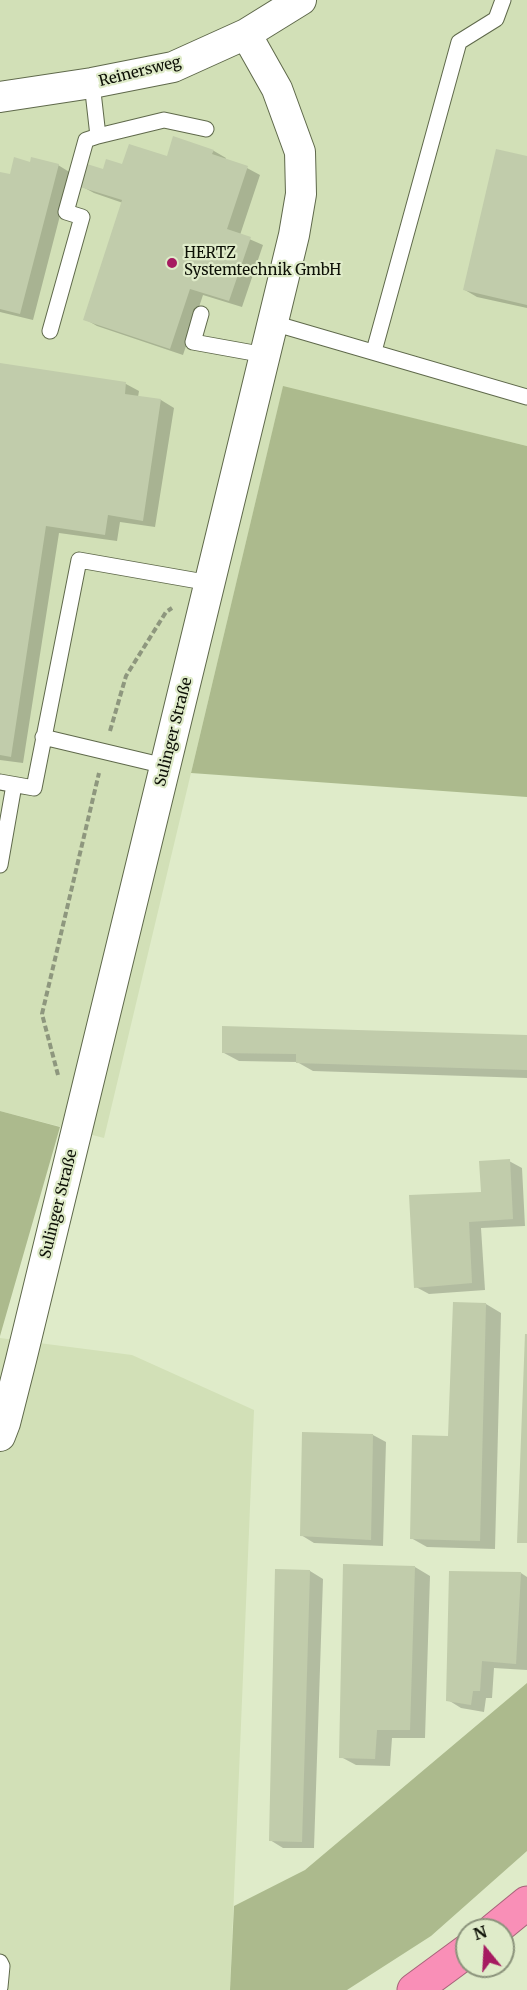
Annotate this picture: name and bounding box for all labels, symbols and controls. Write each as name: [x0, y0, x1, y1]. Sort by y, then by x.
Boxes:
street label: Reinersweg: [97, 53, 183, 91]
place label: HERTZ Systemtechnik GmbH: [184, 245, 341, 280]
marker: HERTZ Systemtechnik GmbH: [165, 256, 179, 270]
street label: Sulinger Straße: [152, 676, 196, 788]
street label: Sulinger Straße: [37, 1148, 81, 1260]
north arrow: [455, 1918, 515, 1978]
text: N: [471, 1921, 489, 1944]

